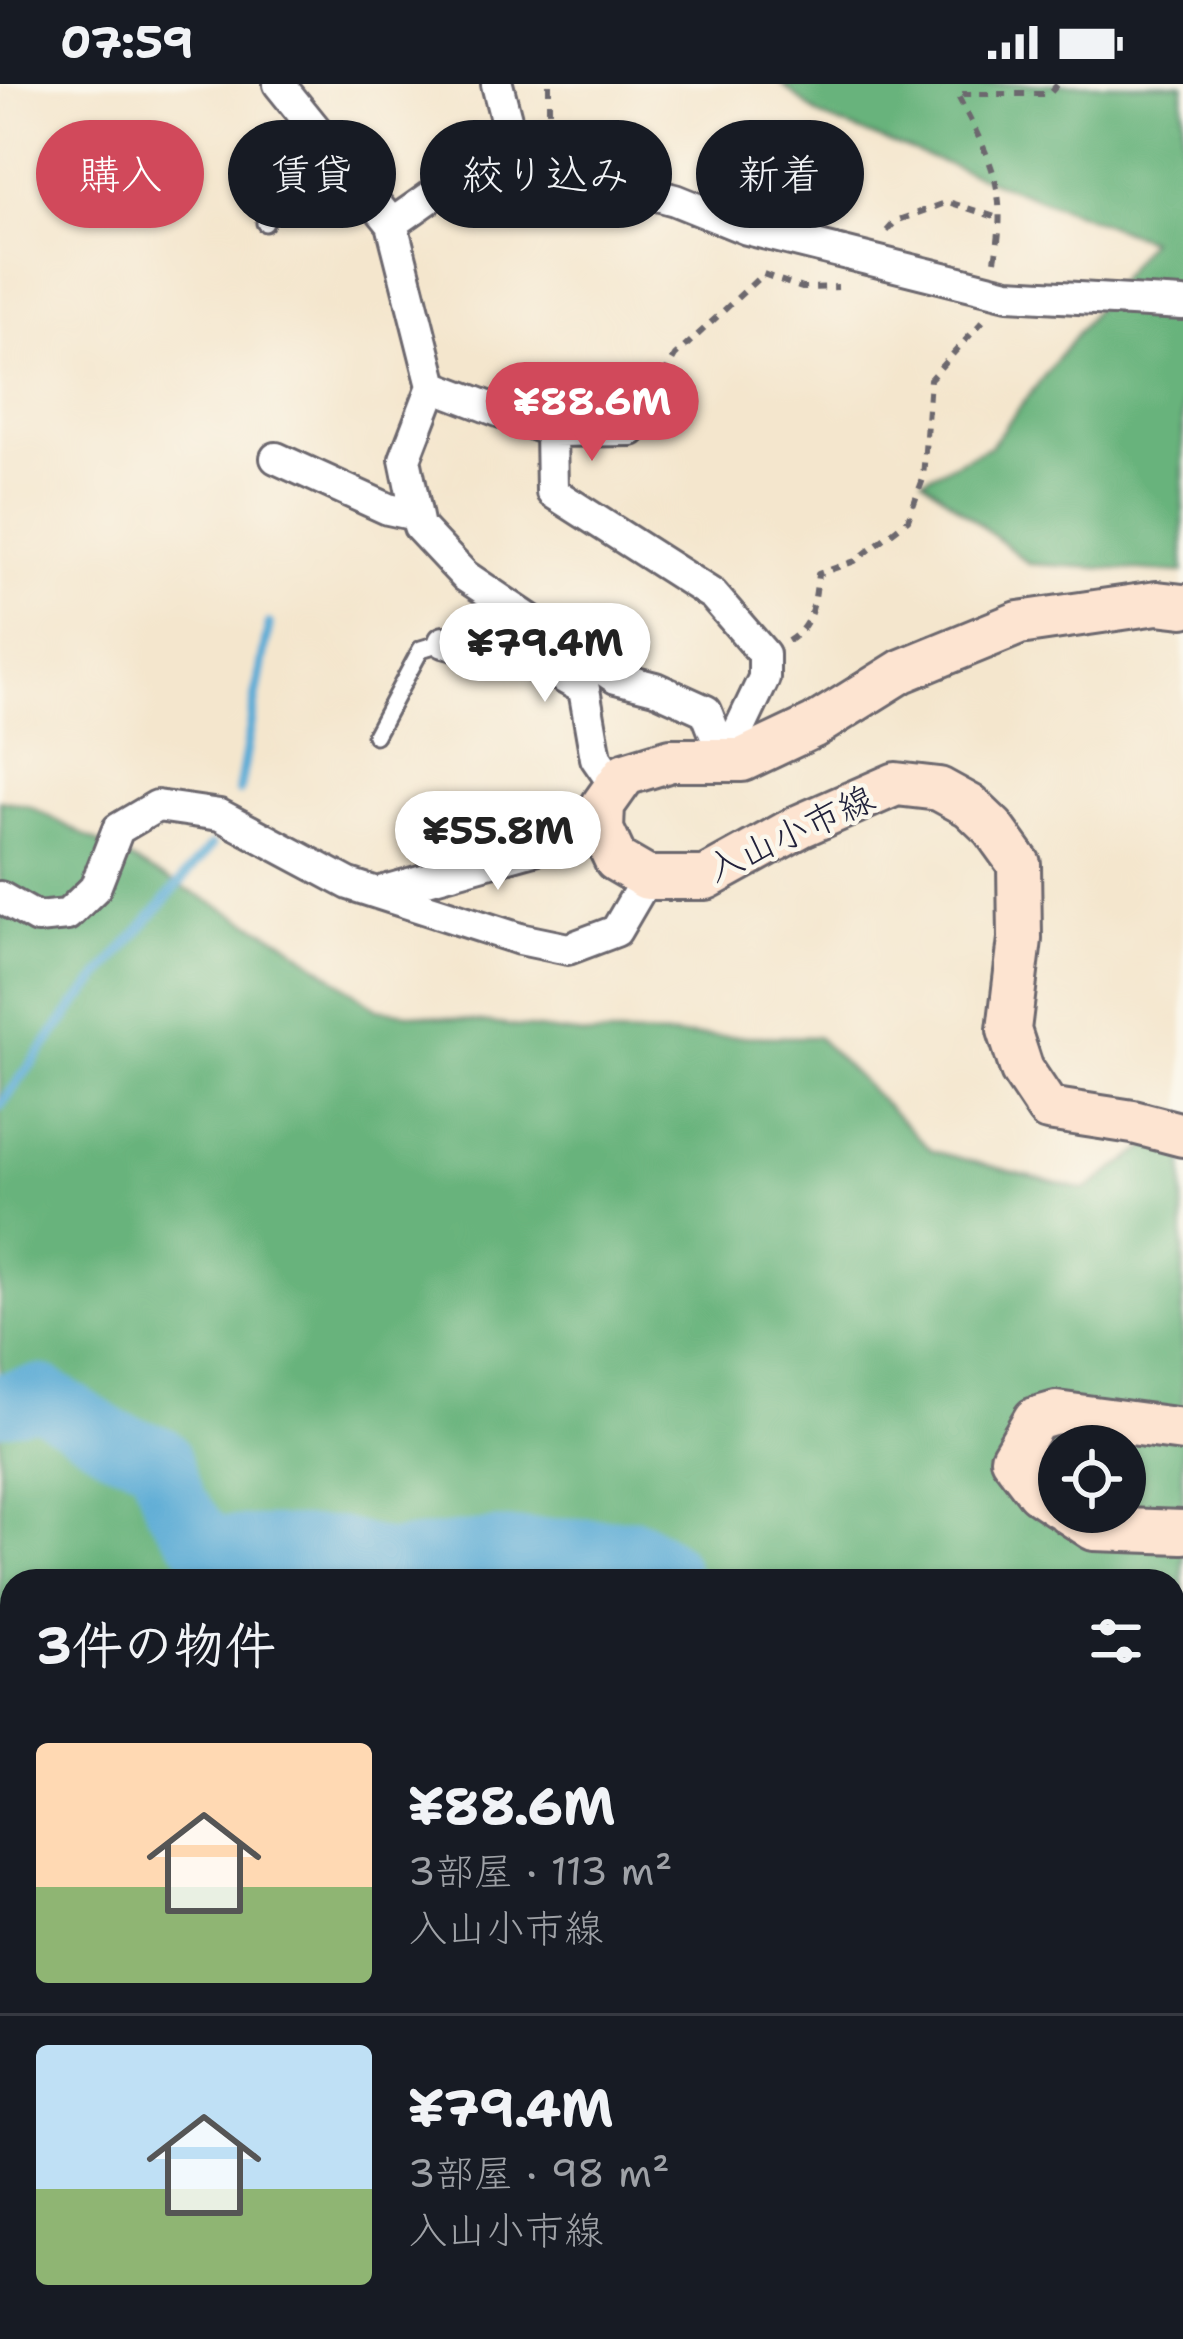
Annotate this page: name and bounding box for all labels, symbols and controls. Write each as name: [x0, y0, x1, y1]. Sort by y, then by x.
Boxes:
text: 07:59: [60, 12, 194, 72]
chip: 購入: [36, 120, 204, 228]
chip: 賃貸: [228, 120, 396, 228]
chip: 絞り込み: [420, 120, 672, 228]
chip: 新着: [696, 120, 864, 228]
pin: ¥88.6M: [494, 362, 690, 464]
text: ¥88.6M: [513, 375, 671, 427]
pin: ¥79.4M: [447, 603, 643, 705]
text: ¥79.4M: [466, 616, 624, 668]
street label: 入山小市線: [698, 773, 882, 894]
pin: ¥55.8M: [400, 791, 596, 893]
text: ¥55.8M: [422, 804, 574, 856]
map controls: [1038, 1425, 1146, 1533]
button: locate: [1038, 1425, 1146, 1533]
icon: filters: [1083, 1608, 1149, 1674]
text: 3件の物件: [36, 1611, 276, 1679]
text: ¥88.6M: [408, 1772, 615, 1840]
icon: home: [132, 1791, 276, 1935]
text: 3部屋 · 113 m²: [408, 1845, 672, 1897]
text: 入山小市線: [408, 1902, 603, 1954]
text: ¥79.4M: [408, 2074, 614, 2142]
icon: home: [132, 2093, 276, 2237]
text: 3部屋 · 98 m²: [408, 2147, 670, 2199]
text: 入山小市線: [408, 2204, 603, 2256]

